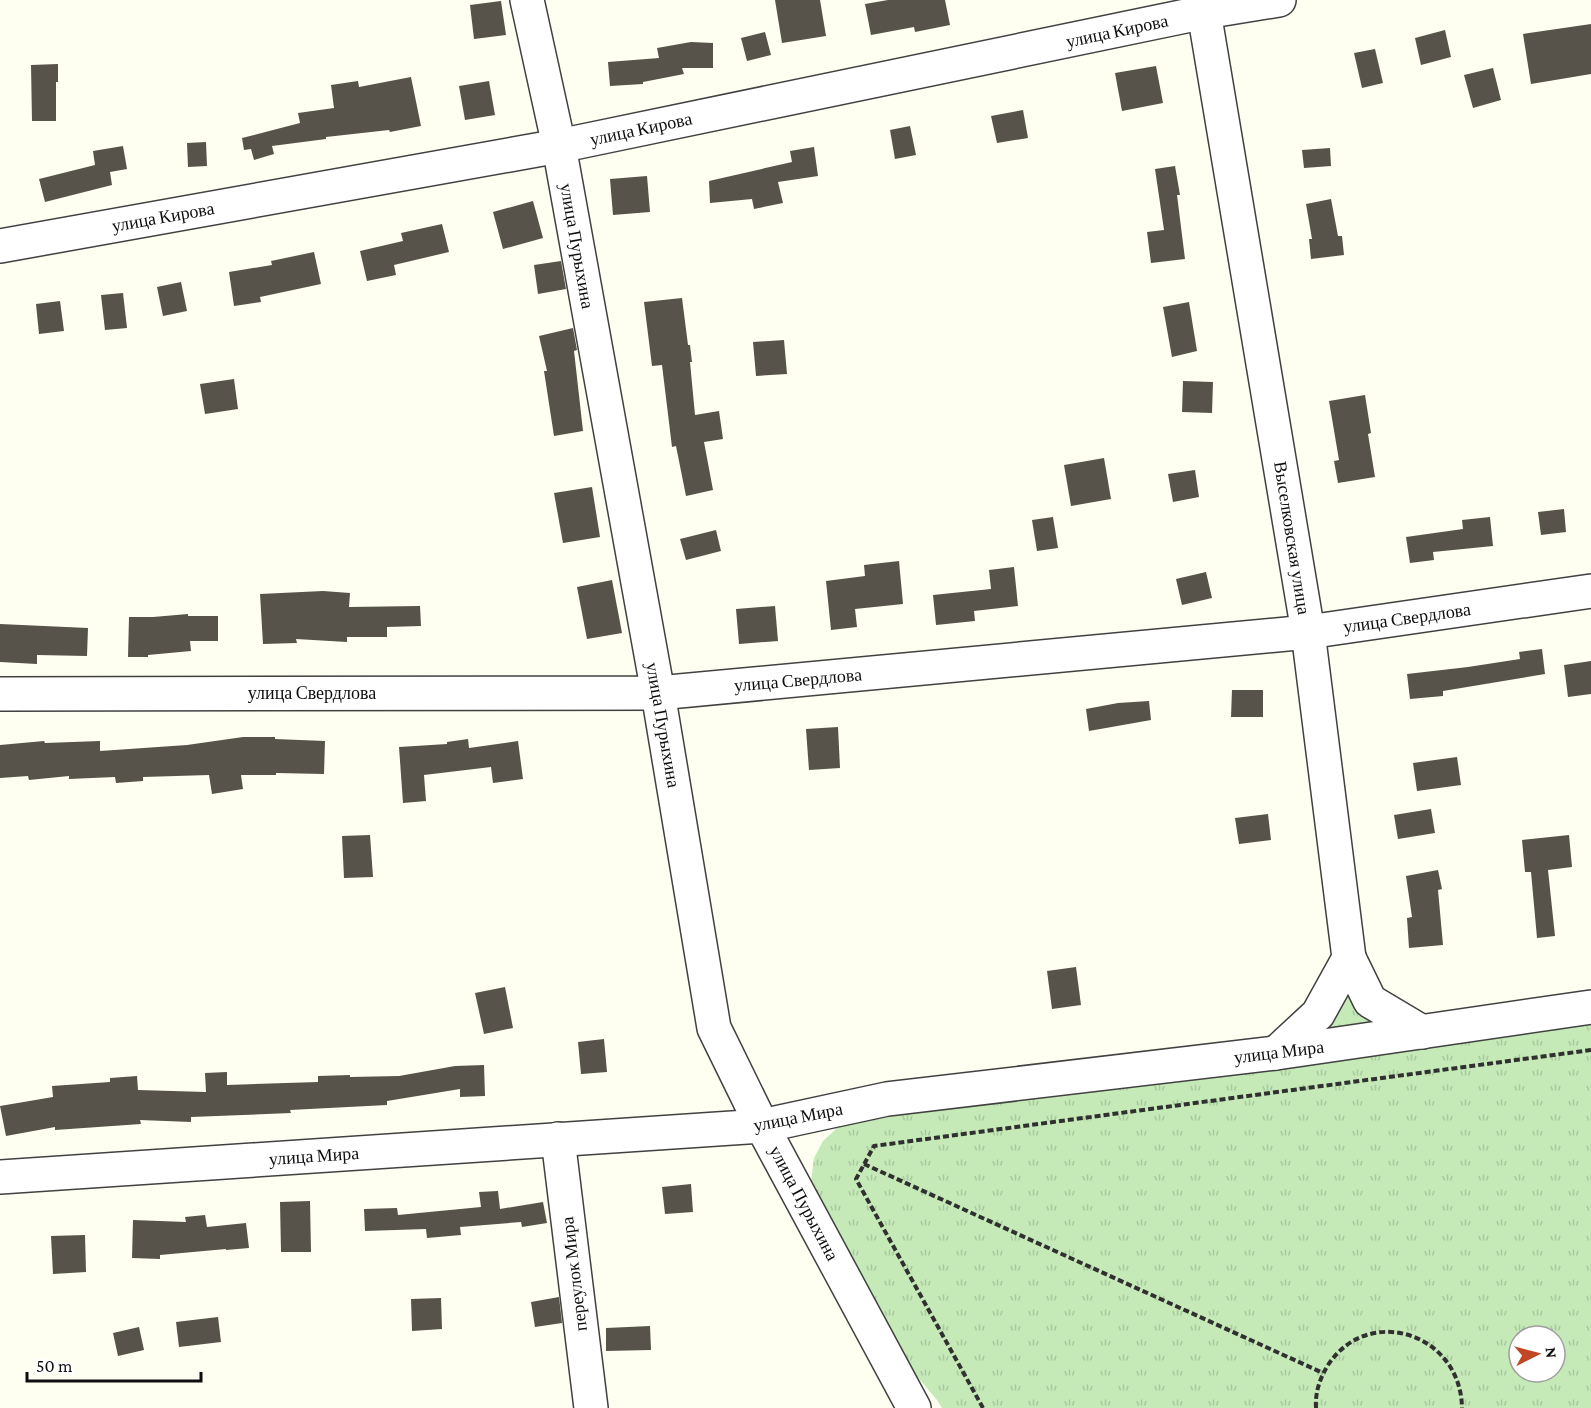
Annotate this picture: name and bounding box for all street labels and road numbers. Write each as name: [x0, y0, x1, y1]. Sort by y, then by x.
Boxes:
street label: улица Кирова: [1064, 10, 1170, 52]
street label: улица Кирова: [588, 108, 694, 150]
street label: улица Пурыхина: [556, 182, 598, 310]
street label: улица Кирова: [110, 198, 216, 236]
street label: Выселковская улица: [1270, 460, 1314, 616]
street label: улица Свердлова: [1342, 599, 1472, 637]
street label: улица Пурыхина: [642, 661, 684, 789]
street label: улица Свердлова: [733, 664, 863, 696]
street label: улица Свердлова: [248, 683, 376, 703]
street label: улица Мира: [1233, 1037, 1325, 1067]
street label: улица Мира: [752, 1099, 844, 1135]
street label: улица Пурыхина: [765, 1142, 843, 1264]
street label: улица Мира: [268, 1143, 360, 1169]
street label: переулок Мира: [557, 1216, 591, 1332]

